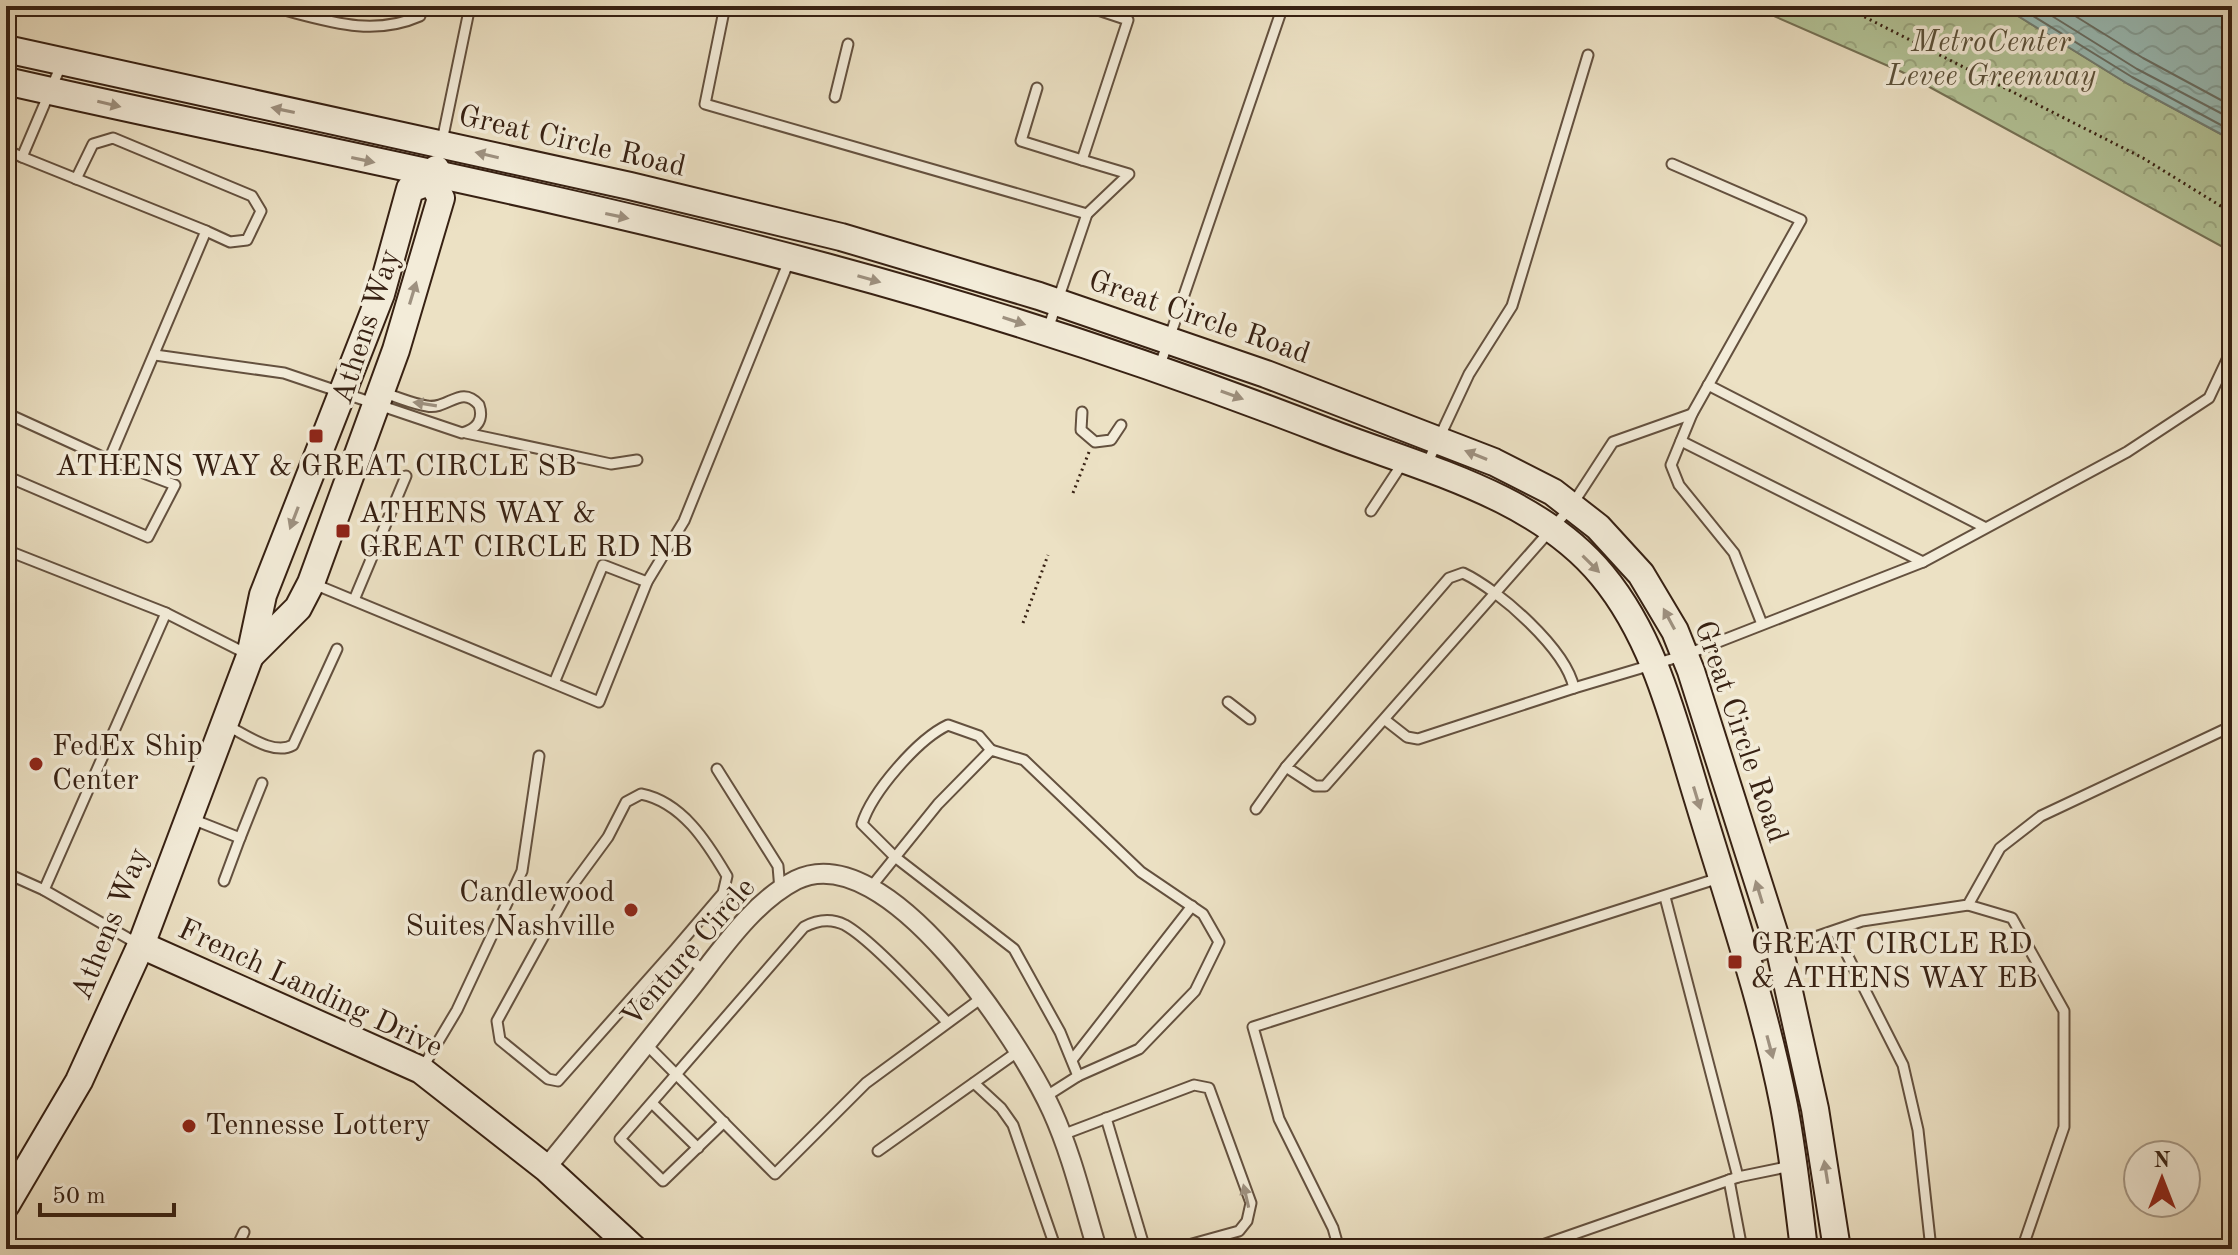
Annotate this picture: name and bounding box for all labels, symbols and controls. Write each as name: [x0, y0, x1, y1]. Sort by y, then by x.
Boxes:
park label: MetroCenter Levee Greenway: [1885, 28, 2096, 92]
one-way arrow: [97, 98, 122, 111]
street label: Great Circle Road: [456, 101, 688, 183]
one-way arrow: [270, 103, 295, 116]
one-way arrow: [474, 148, 499, 161]
one-way arrow: [351, 154, 376, 167]
one-way arrow: [605, 210, 630, 223]
street label: Athens Way: [328, 246, 406, 408]
street label: Great Circle Road: [1084, 266, 1314, 370]
one-way arrow: [858, 273, 882, 286]
one-way arrow: [407, 281, 420, 305]
one-way arrow: [1002, 316, 1026, 328]
one-way arrow: [1220, 389, 1244, 402]
one-way arrow: [413, 397, 438, 410]
marker: ATHENS WAY & GREAT CIRCLE SB: [307, 427, 325, 445]
one-way arrow: [1464, 448, 1488, 461]
place label: ATHENS WAY & GREAT CIRCLE SB: [55, 452, 577, 482]
place label: ATHENS WAY & GREAT CIRCLE RD NB: [359, 499, 693, 563]
one-way arrow: [287, 506, 300, 530]
marker: ATHENS WAY & GREAT CIRCLE RD NB: [334, 522, 352, 540]
one-way arrow: [1581, 554, 1600, 573]
one-way arrow: [1662, 608, 1675, 631]
street label: Great Circle Road: [1688, 617, 1792, 847]
place label: FedEx Ship Center: [52, 732, 203, 796]
marker: FedEx Ship Center: [27, 755, 45, 773]
one-way arrow: [1691, 786, 1704, 810]
street label: Athens Way: [67, 844, 155, 1004]
street label: Venture Circle: [616, 873, 762, 1033]
place label: Candlewood Suites Nashville: [405, 878, 615, 942]
one-way arrow: [1752, 880, 1765, 904]
marker: Candlewood Suites Nashville: [622, 901, 640, 919]
street label: French Landing Drive: [173, 915, 447, 1063]
place label: GREAT CIRCLE RD & ATHENS WAY EB: [1751, 930, 2038, 994]
marker: GREAT CIRCLE RD & ATHENS WAY EB: [1726, 953, 1744, 971]
one-way arrow: [1765, 1035, 1777, 1060]
place label: Tennesse Lottery: [205, 1111, 431, 1141]
marker: Tennesse Lottery: [180, 1117, 198, 1135]
north arrow: [2122, 1139, 2202, 1219]
text: N: [2154, 1150, 2171, 1172]
one-way arrow: [1819, 1159, 1832, 1184]
scale bar: [40, 1167, 174, 1217]
one-way arrow: [1239, 1184, 1252, 1209]
text: 50 m: [52, 1185, 106, 1209]

